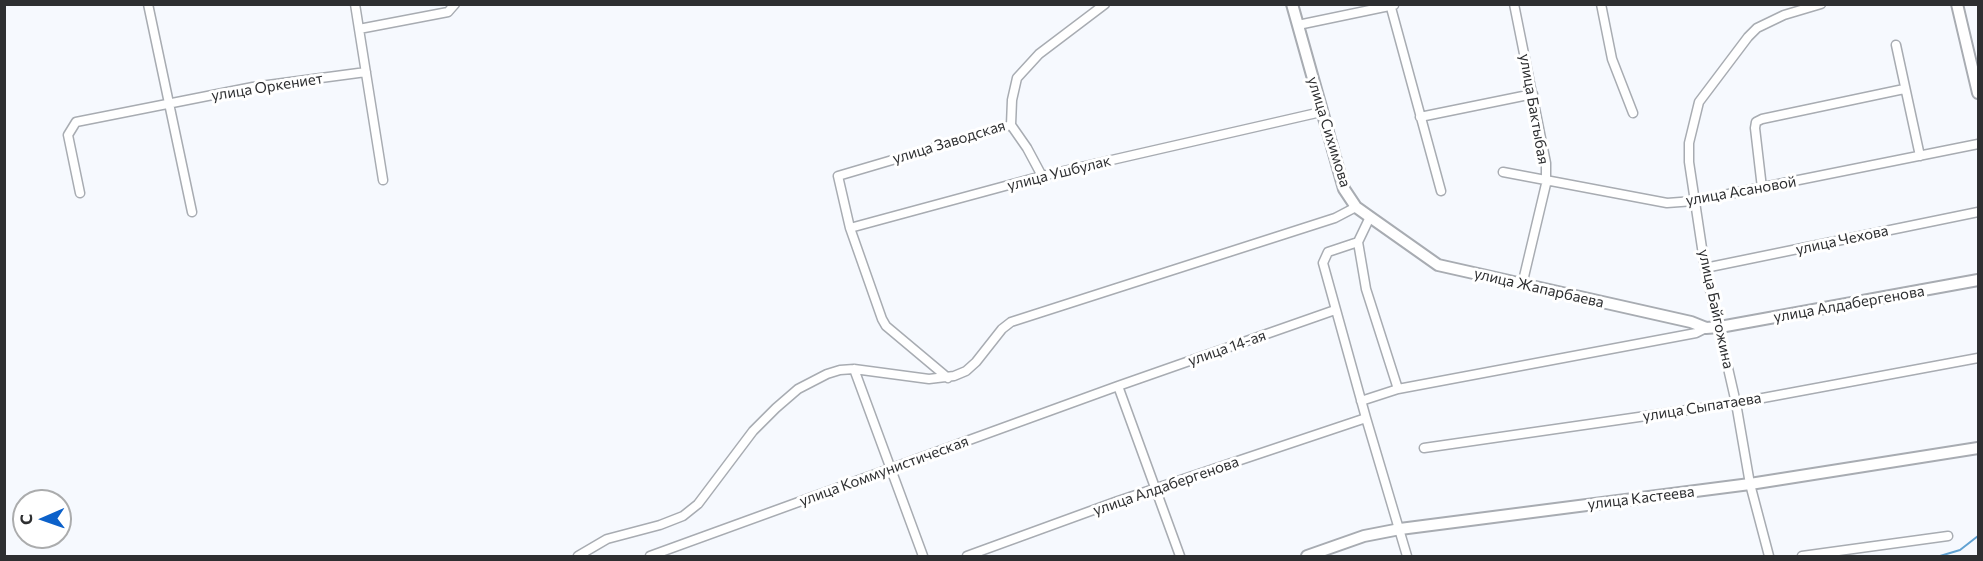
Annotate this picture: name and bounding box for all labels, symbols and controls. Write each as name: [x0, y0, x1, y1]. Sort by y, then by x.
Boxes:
street label: улица Бактыбая: [1515, 52, 1553, 166]
street label: улица Оркениет: [210, 69, 324, 105]
street label: улица Сихимова: [1304, 75, 1354, 189]
street label: улица Заводская: [890, 116, 1008, 168]
street label: улица Ушбулак: [1005, 151, 1113, 195]
street label: улица Асановой: [1684, 172, 1798, 210]
street label: улица Чехова: [1794, 221, 1890, 259]
street label: улица Байгожина: [1695, 248, 1737, 370]
street label: улица Жапарбаева: [1472, 264, 1606, 312]
street label: улица Алдабергенова: [1772, 282, 1926, 326]
street label: улица 14-ая: [1186, 326, 1268, 370]
street label: улица Сыпатаева: [1641, 389, 1763, 425]
street label: улица Коммунистическая: [797, 432, 971, 510]
street label: улица Алдабергенова: [1091, 453, 1241, 519]
street label: улица Кастеева: [1586, 483, 1696, 513]
north arrow: [12, 489, 72, 549]
text: С: [16, 514, 35, 525]

